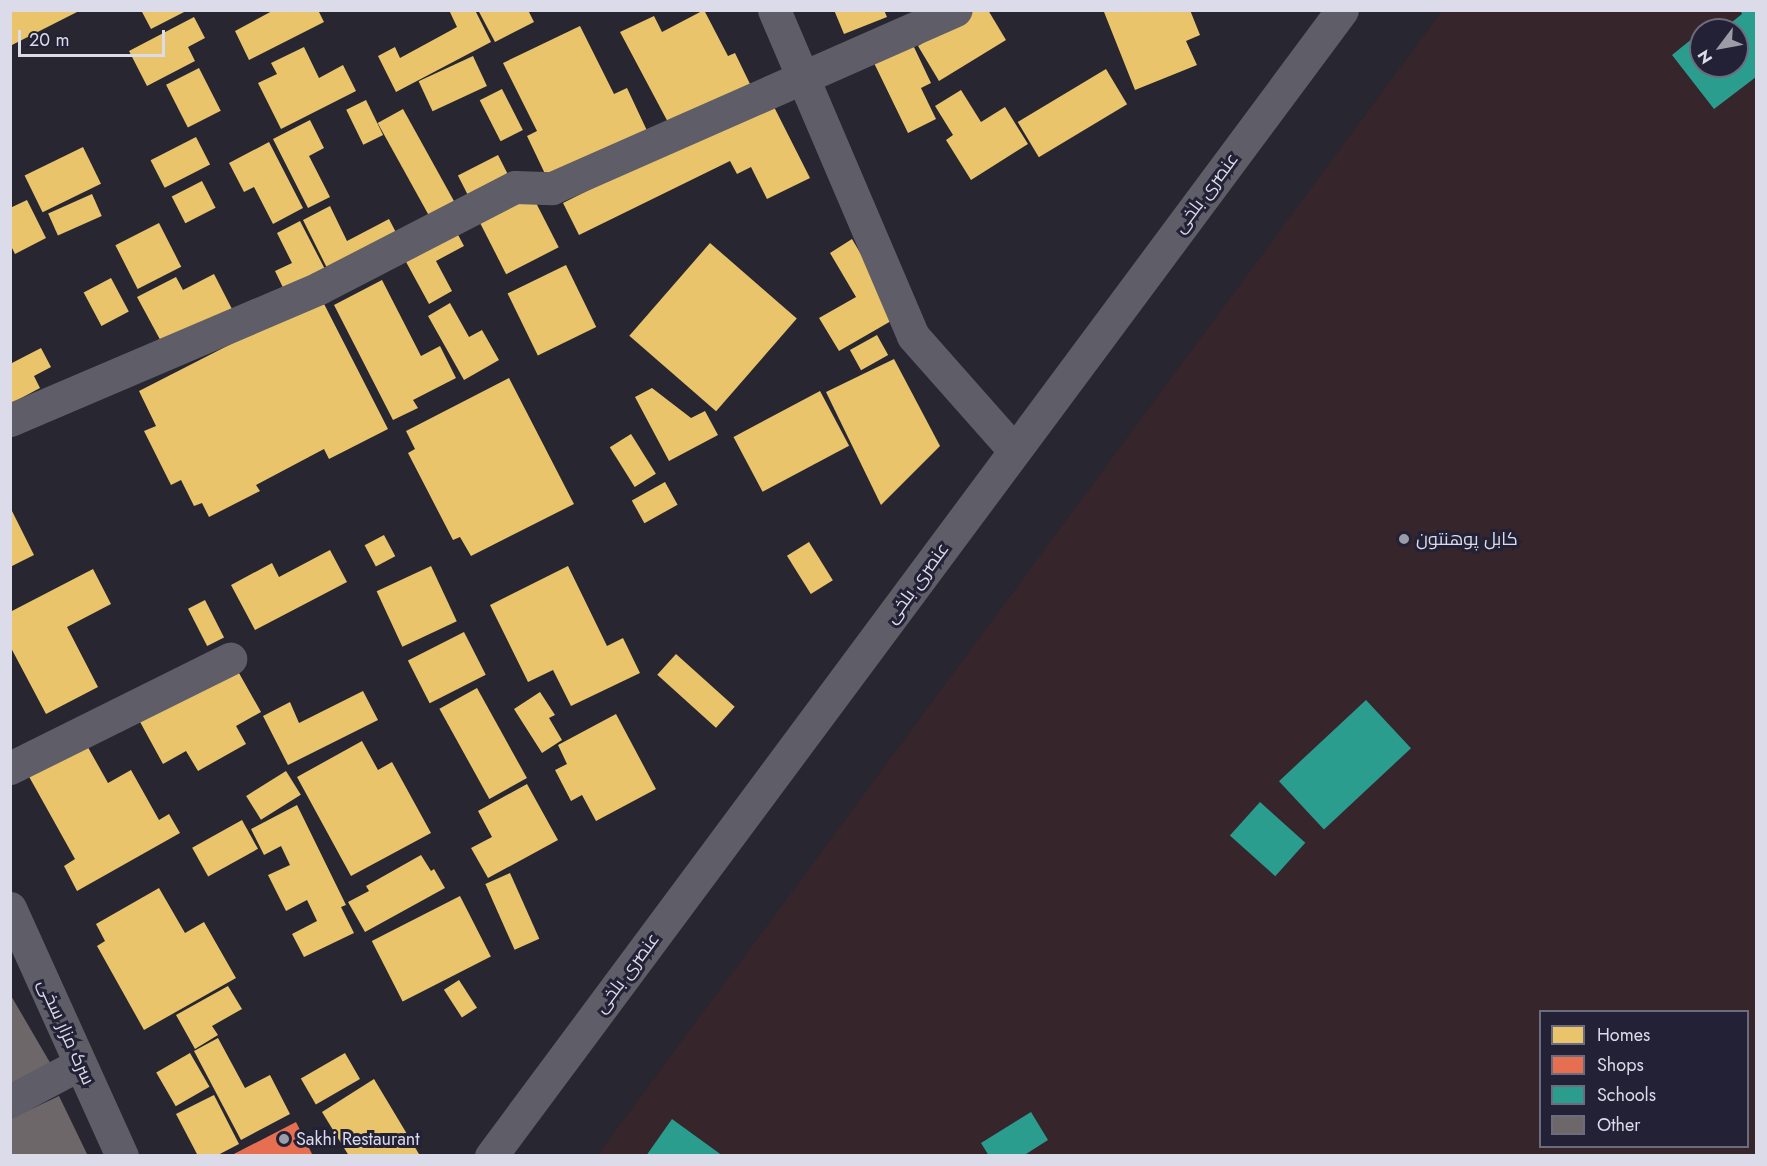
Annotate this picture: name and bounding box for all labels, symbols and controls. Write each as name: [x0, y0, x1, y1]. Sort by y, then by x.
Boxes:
scale bar: [21, 18, 168, 56]
north arrow: [1689, 18, 1749, 78]
text: 20 m: [29, 27, 69, 53]
text: N: [1692, 45, 1718, 68]
street label: عنصری بلخی: [1169, 149, 1243, 237]
place label: کابل پوهنتون: [1416, 528, 1518, 550]
marker: کابل پوهنتون: [1397, 532, 1411, 546]
street label: عنصری بلخی: [880, 538, 954, 628]
street label: عنصری بلخی: [590, 929, 664, 1017]
street label: سرک مزار سخی: [33, 976, 99, 1088]
legend: [1539, 1010, 1749, 1148]
text: Homes: [1597, 1022, 1650, 1048]
text: Shops: [1597, 1052, 1644, 1078]
text: Schools: [1597, 1082, 1656, 1108]
text: Other: [1597, 1112, 1640, 1138]
place label: Sakhi Restaurant: [296, 1128, 420, 1150]
marker: Sakhi Restaurant: [277, 1132, 291, 1146]

